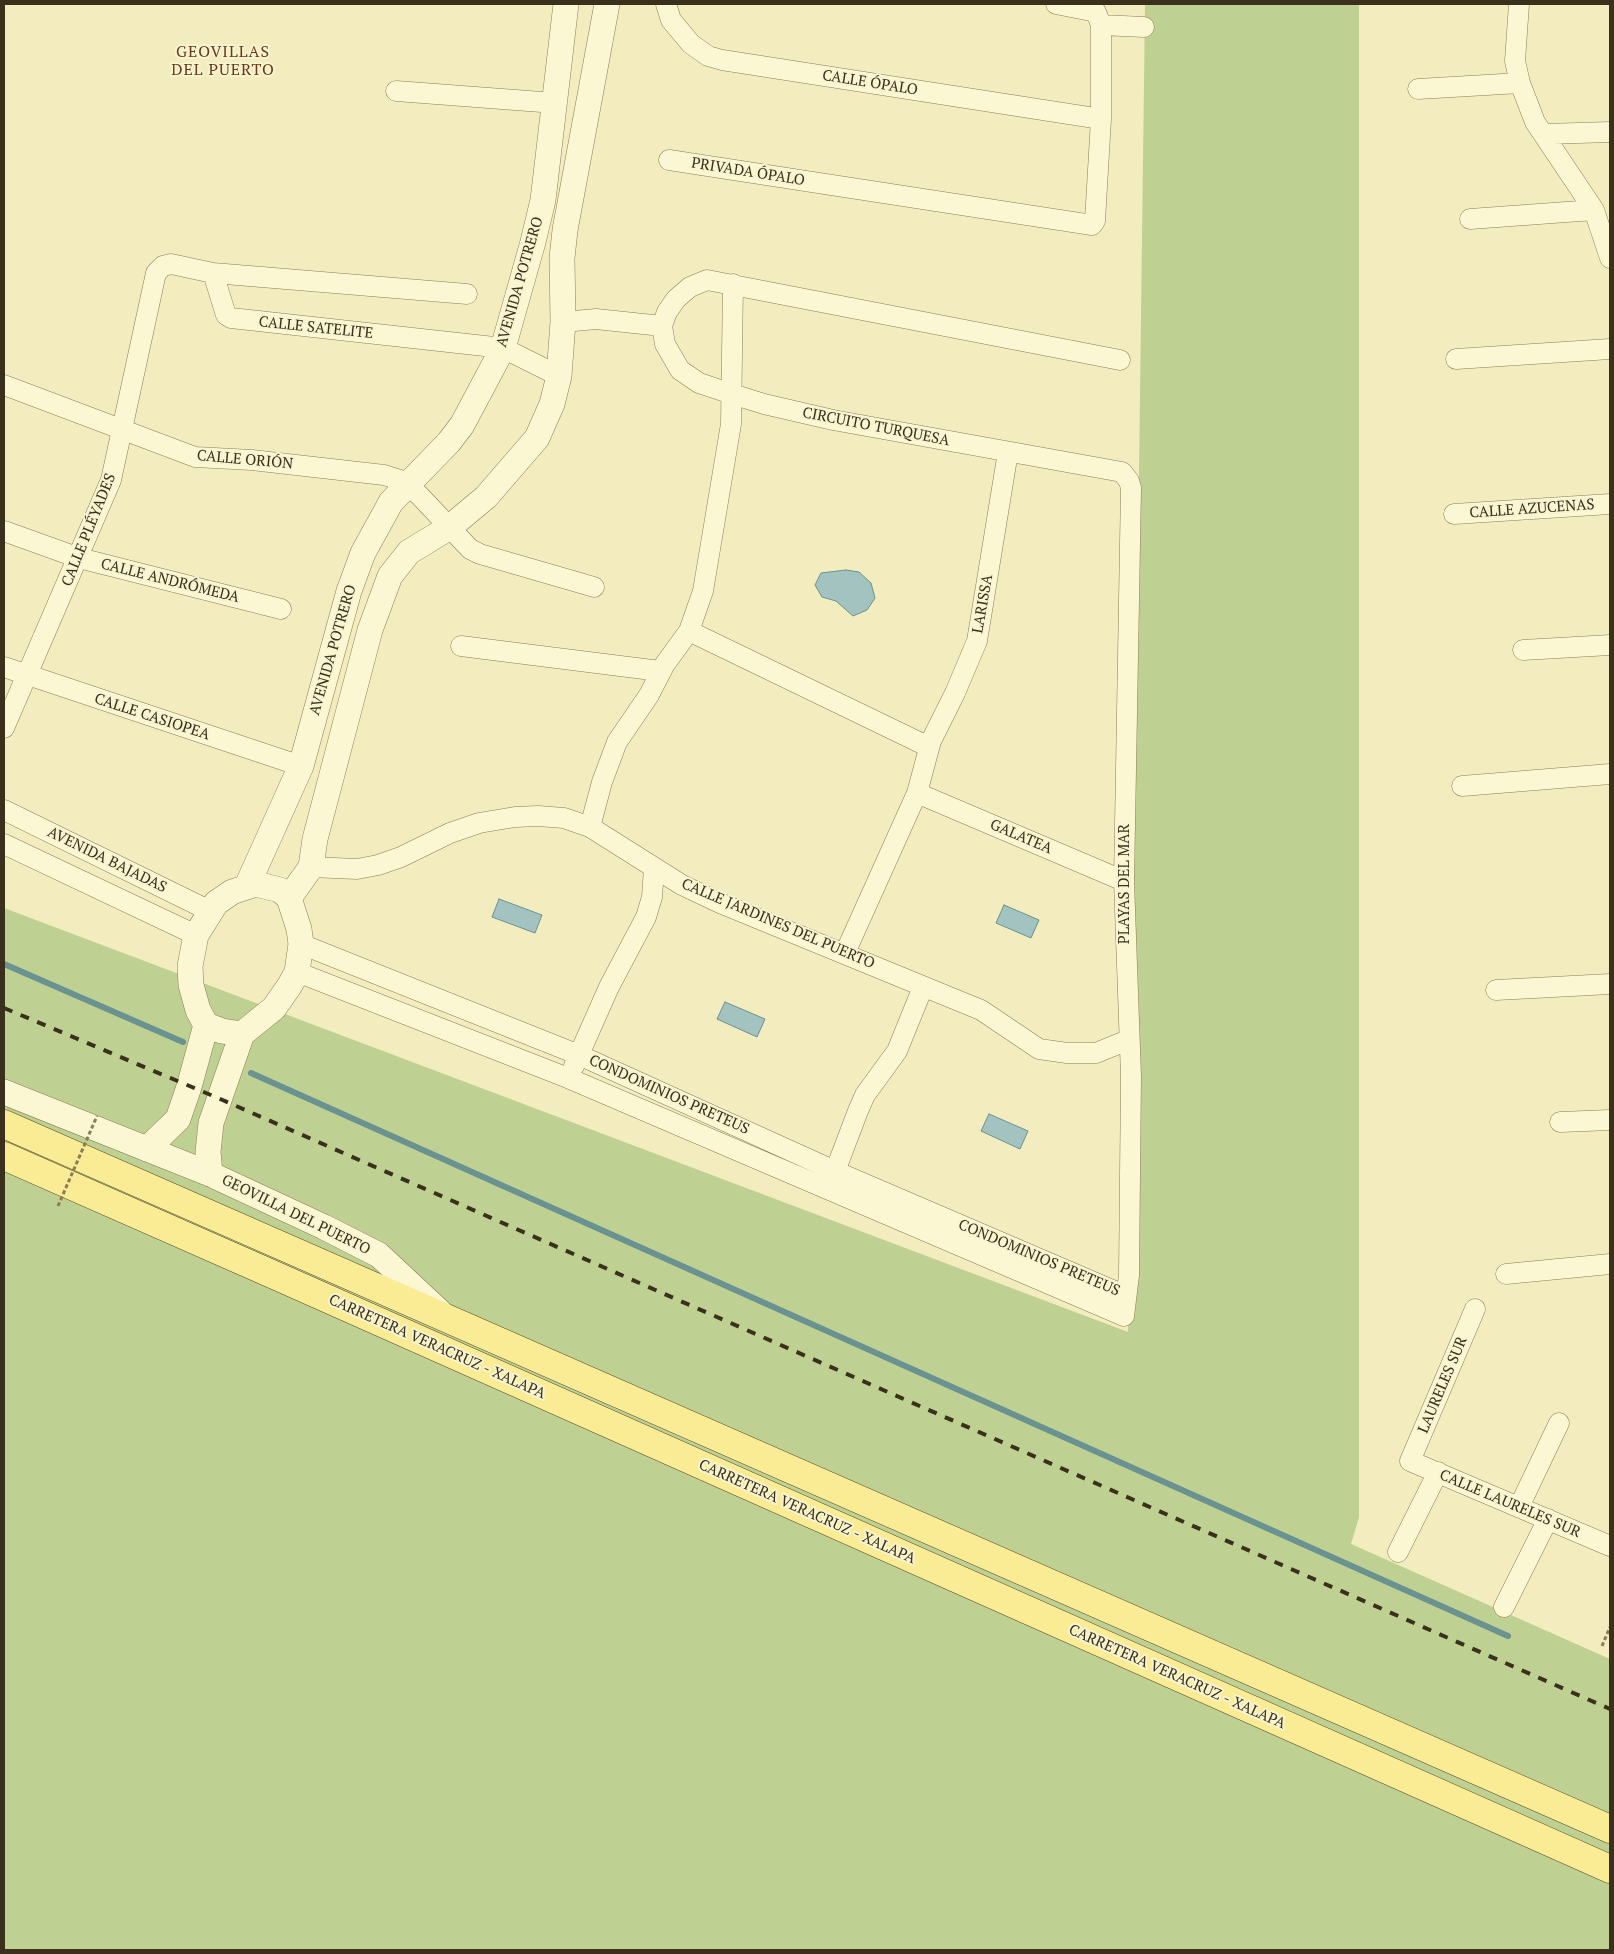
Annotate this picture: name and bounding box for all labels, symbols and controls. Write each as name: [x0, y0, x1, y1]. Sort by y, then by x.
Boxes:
district label: GEOVILLAS DEL PUERTO: [170, 42, 276, 80]
street label: CALLE ÓPALO: [821, 67, 919, 99]
street label: PRIVADA ÓPALO: [690, 154, 806, 190]
street label: AVENIDA POTRERO: [493, 215, 547, 349]
street label: CALLE SATELITE: [258, 313, 374, 343]
street label: CIRCUITO TURQUESA: [801, 404, 951, 450]
street label: CALLE ORIÓN: [196, 447, 294, 473]
street label: CALLE PLÉYADES: [58, 471, 120, 589]
street label: CALLE AZUCENAS: [1469, 496, 1595, 522]
street label: CALLE ANDRÓMEDA: [99, 555, 241, 607]
street label: LARISSA: [969, 573, 997, 635]
street label: AVENIDA POTRERO: [306, 583, 360, 717]
street label: CALLE CASIOPEA: [92, 690, 212, 744]
street label: GALATEA: [987, 816, 1055, 858]
street label: AVENIDA BAJADAS: [44, 823, 170, 897]
street label: PLAYAS DEL MAR: [1116, 824, 1134, 944]
street label: CALLE JARDINES DEL PUERTO: [679, 875, 877, 973]
street label: CONDOMINIOS PRETEUS: [586, 1051, 752, 1139]
street label: GEOVILLA DEL PUERTO: [219, 1171, 373, 1259]
street label: CONDOMINIOS PRETEUS: [955, 1216, 1123, 1300]
street label: CARRETERA VERACRUZ - XALAPA: [326, 1291, 548, 1403]
street label: LAURELES SUR: [1415, 1334, 1471, 1436]
street label: CARRETERA VERACRUZ - XALAPA: [696, 1456, 918, 1568]
street label: CALLE LAURELES SUR: [1437, 1466, 1583, 1542]
street label: CARRETERA VERACRUZ - XALAPA: [1066, 1621, 1288, 1733]

